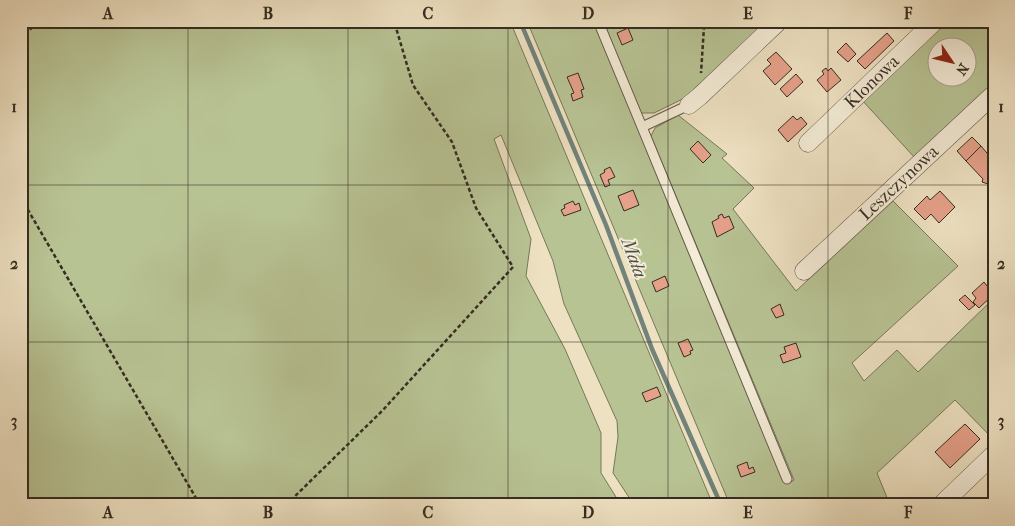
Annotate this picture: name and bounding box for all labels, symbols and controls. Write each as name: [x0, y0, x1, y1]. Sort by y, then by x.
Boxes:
text: A: [102, 4, 114, 23]
text: B: [263, 4, 273, 23]
text: C: [423, 4, 434, 23]
text: D: [582, 4, 594, 23]
text: E: [743, 4, 753, 23]
text: F: [903, 4, 913, 23]
north arrow: [928, 38, 978, 88]
street label: Klonowa: [840, 51, 904, 113]
text: N: [952, 60, 972, 79]
text: 1: [11, 97, 17, 116]
text: 1: [998, 97, 1004, 116]
street label: Leszczynowa: [855, 141, 943, 225]
water label: Mała: [616, 233, 651, 281]
text: 2: [10, 254, 18, 273]
text: 2: [997, 254, 1005, 273]
text: 3: [11, 411, 17, 431]
text: 3: [998, 411, 1004, 431]
text: A: [102, 503, 114, 522]
text: B: [263, 503, 273, 522]
text: C: [423, 503, 434, 522]
text: D: [582, 503, 594, 522]
text: E: [743, 503, 753, 522]
text: F: [903, 503, 913, 522]

